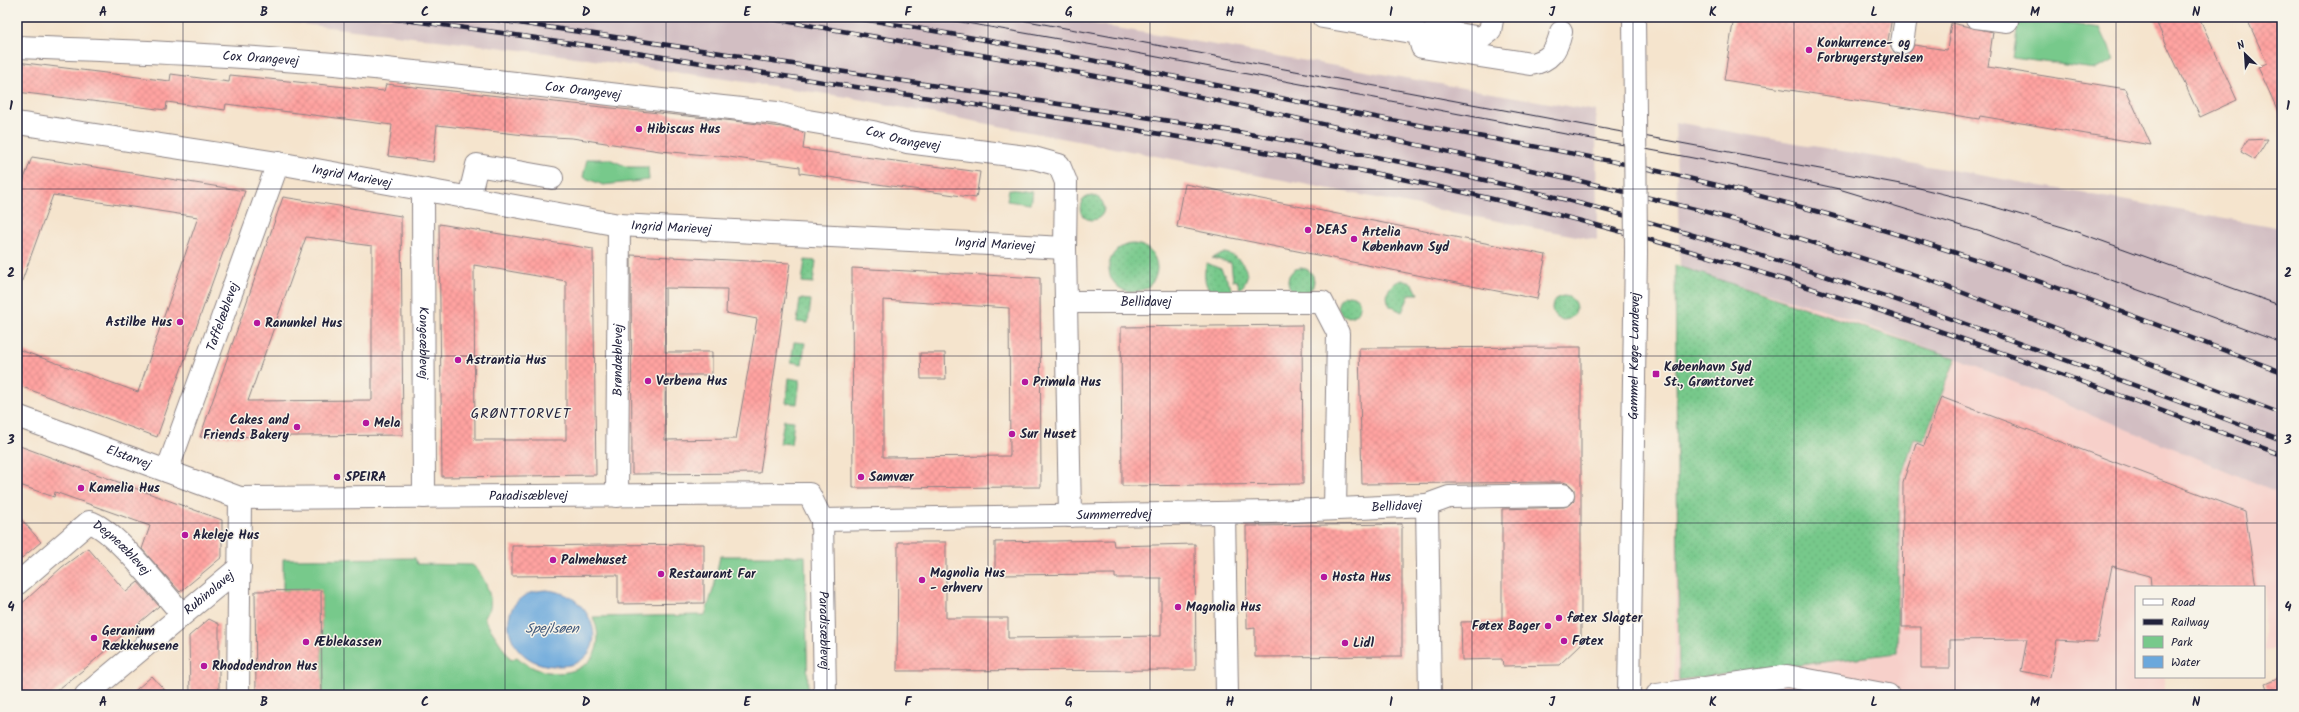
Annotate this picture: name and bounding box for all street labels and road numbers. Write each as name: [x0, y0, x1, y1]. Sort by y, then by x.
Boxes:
street label: Cox Orangevej: [222, 45, 300, 72]
street label: Cox Orangevej: [544, 76, 623, 106]
street label: Cox Orangevej: [864, 120, 942, 157]
street label: Ingrid Marievej: [310, 159, 394, 194]
street label: Ingrid Marievej: [630, 215, 713, 240]
street label: Ingrid Marievej: [954, 232, 1036, 257]
street label: Taffelæblevej: [200, 279, 245, 354]
street label: Bellidavej: [1121, 292, 1172, 313]
street label: Gammel Køge Landevej: [1623, 292, 1646, 420]
street label: Kongeæblevej: [413, 307, 434, 380]
street label: Brøndæblevej: [607, 323, 629, 396]
street label: Elstarvej: [103, 439, 155, 475]
street label: Paradisæblevej: [489, 485, 569, 507]
street label: Bellidavej: [1371, 495, 1423, 518]
street label: Summerredvej: [1076, 504, 1153, 526]
street label: Degneæblevej: [89, 515, 156, 581]
street label: Rubinolavej: [179, 565, 240, 620]
street label: Paradisæblevej: [813, 591, 835, 671]

